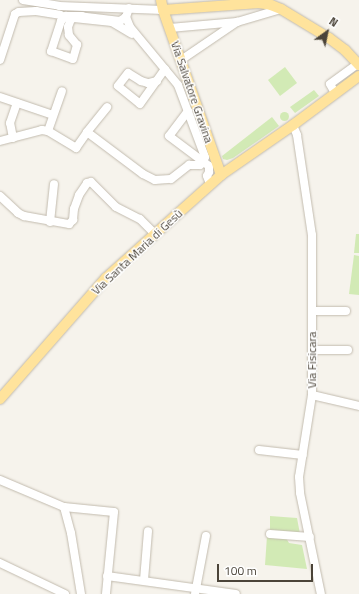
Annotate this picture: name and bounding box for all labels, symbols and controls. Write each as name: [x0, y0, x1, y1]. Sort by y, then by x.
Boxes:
north arrow: [307, 12, 347, 52]
text: N: [326, 13, 341, 31]
street label: Via Salvatore Gravina: [168, 39, 216, 145]
street label: Via Santa Maria di Gesù: [89, 206, 185, 298]
street label: Via Fisicara: [305, 332, 319, 388]
scale bar: [219, 556, 315, 582]
text: 100 m: [224, 561, 257, 580]

